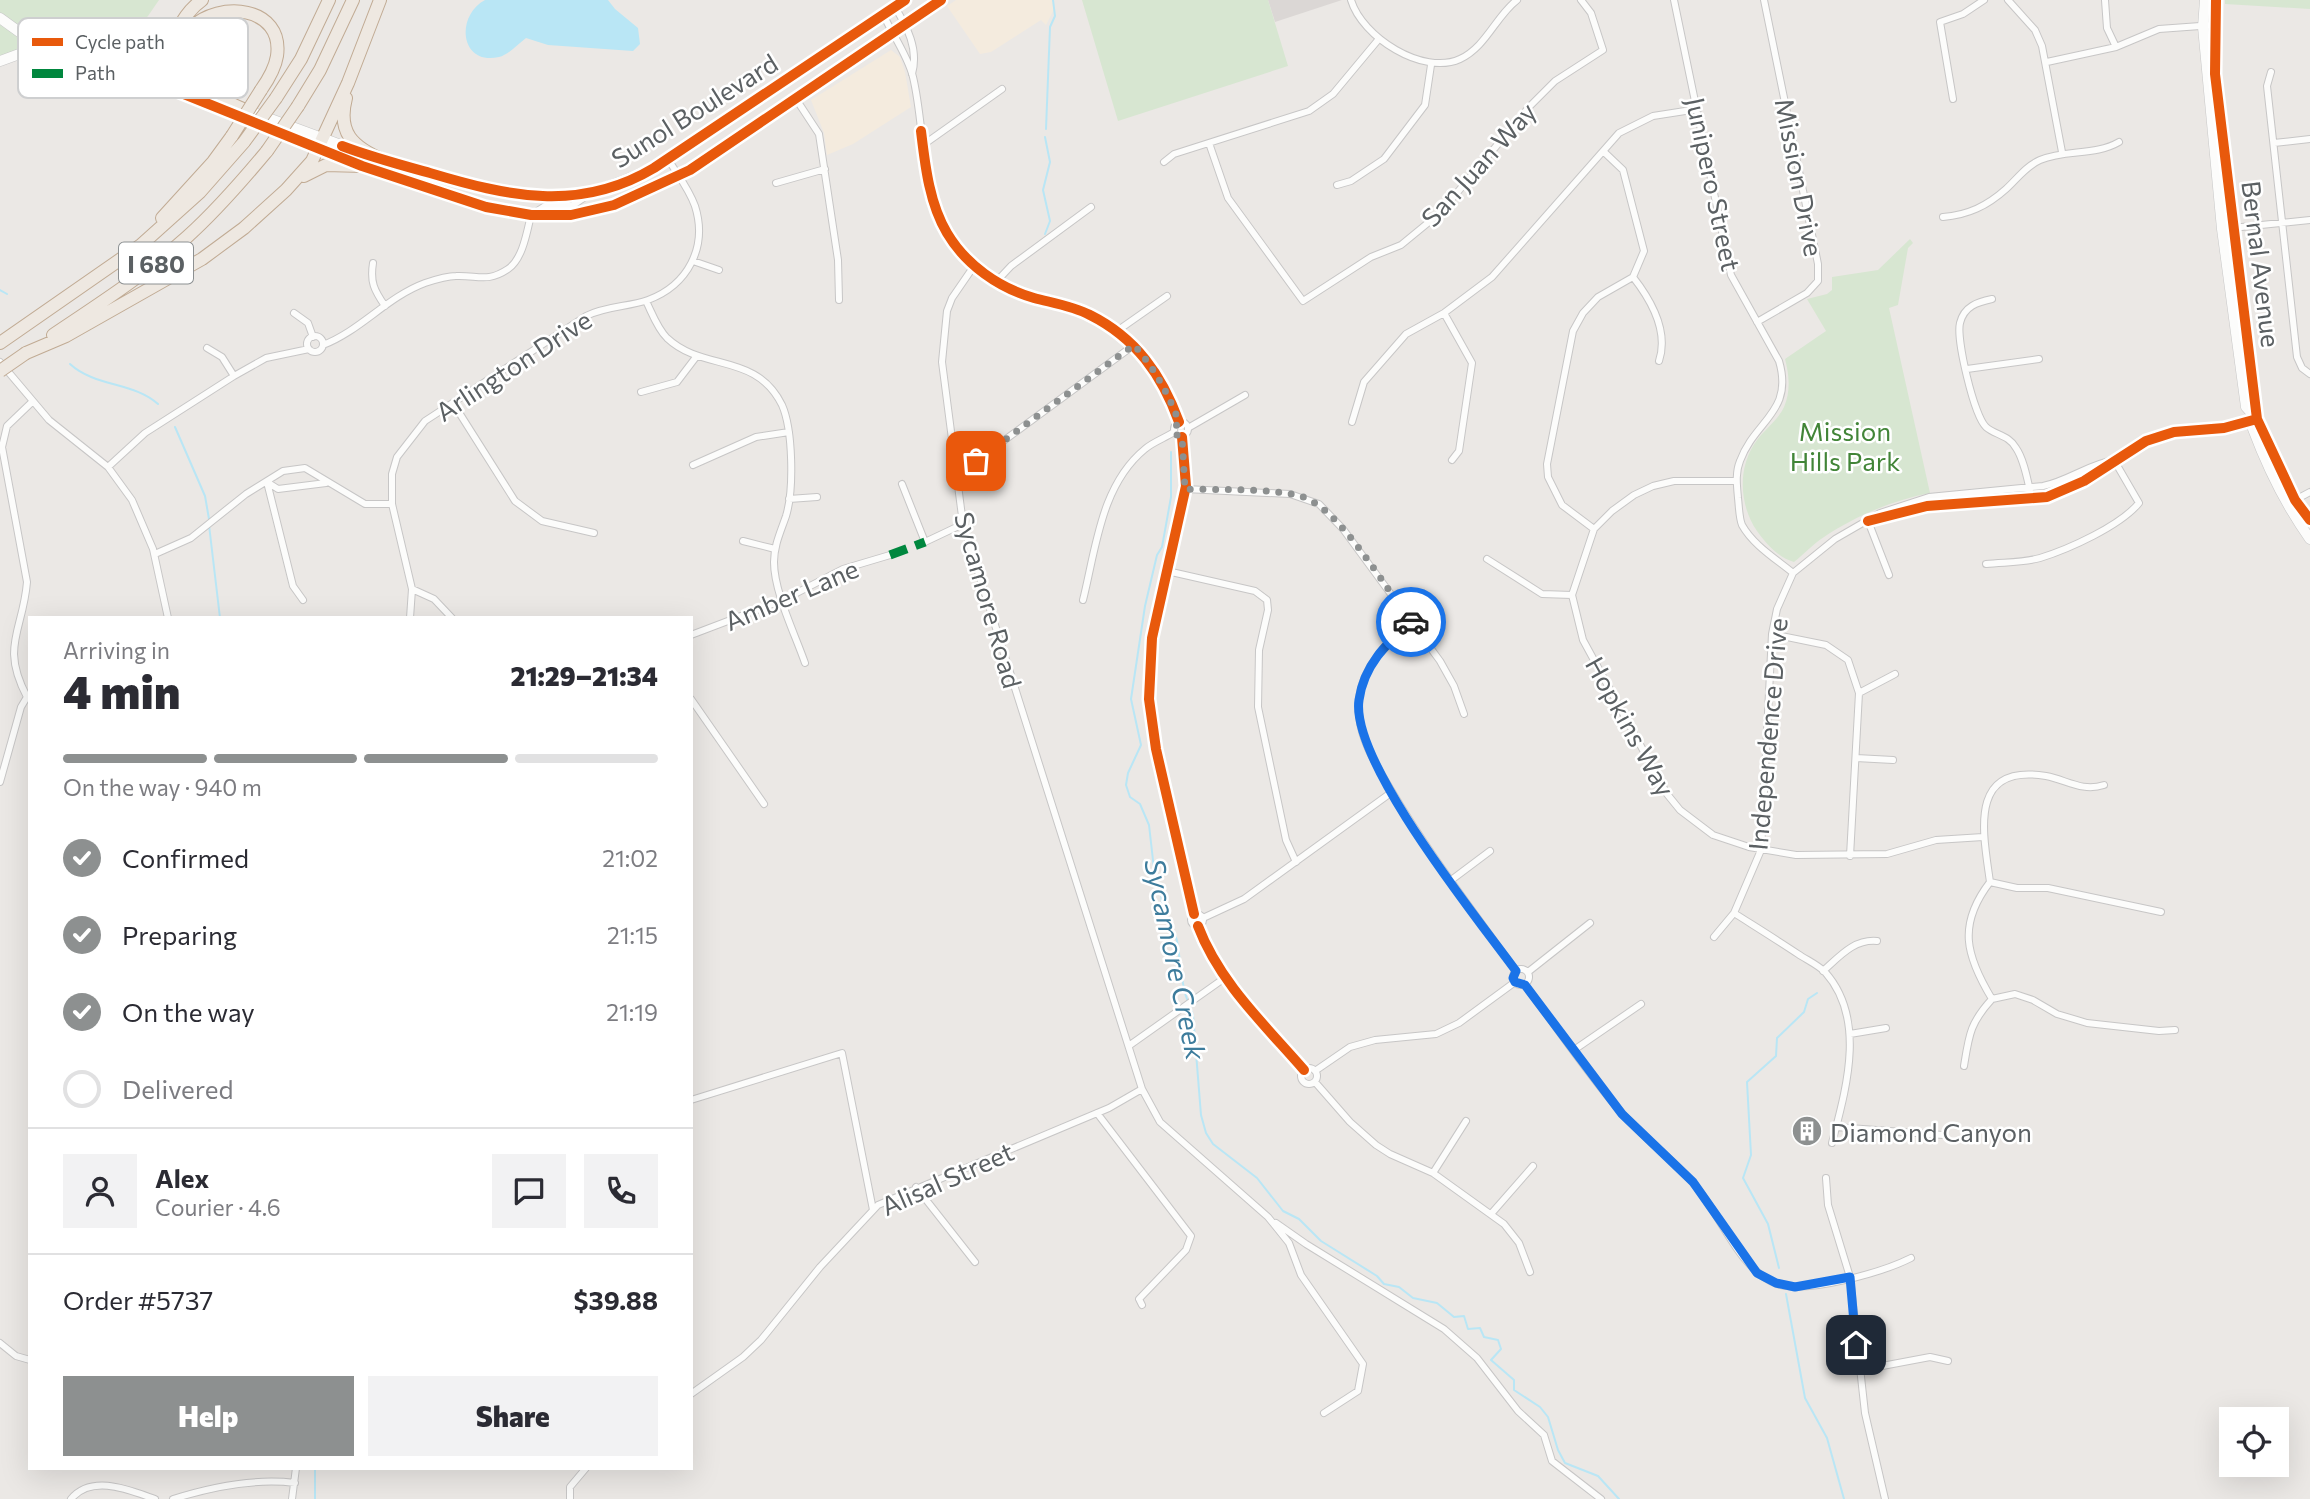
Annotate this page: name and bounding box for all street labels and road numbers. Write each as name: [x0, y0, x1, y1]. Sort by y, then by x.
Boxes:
street label: Sunol Boulevard: [605, 46, 783, 174]
street label: Junipero Street: [1680, 94, 1748, 274]
street label: Mission Drive: [1770, 95, 1830, 259]
street label: San Juan Way: [1414, 96, 1542, 232]
street label: Bernal Avenue: [2236, 179, 2288, 349]
road number: I 680: [119, 242, 193, 284]
street label: Arlington Drive: [429, 303, 597, 427]
street label: Sycamore Road: [949, 508, 1029, 692]
street label: Amber Lane: [720, 552, 862, 636]
street label: Independence Drive: [1741, 617, 1793, 851]
street label: Hopkins Way: [1580, 651, 1682, 801]
street label: Alisal Street: [876, 1135, 1018, 1221]

